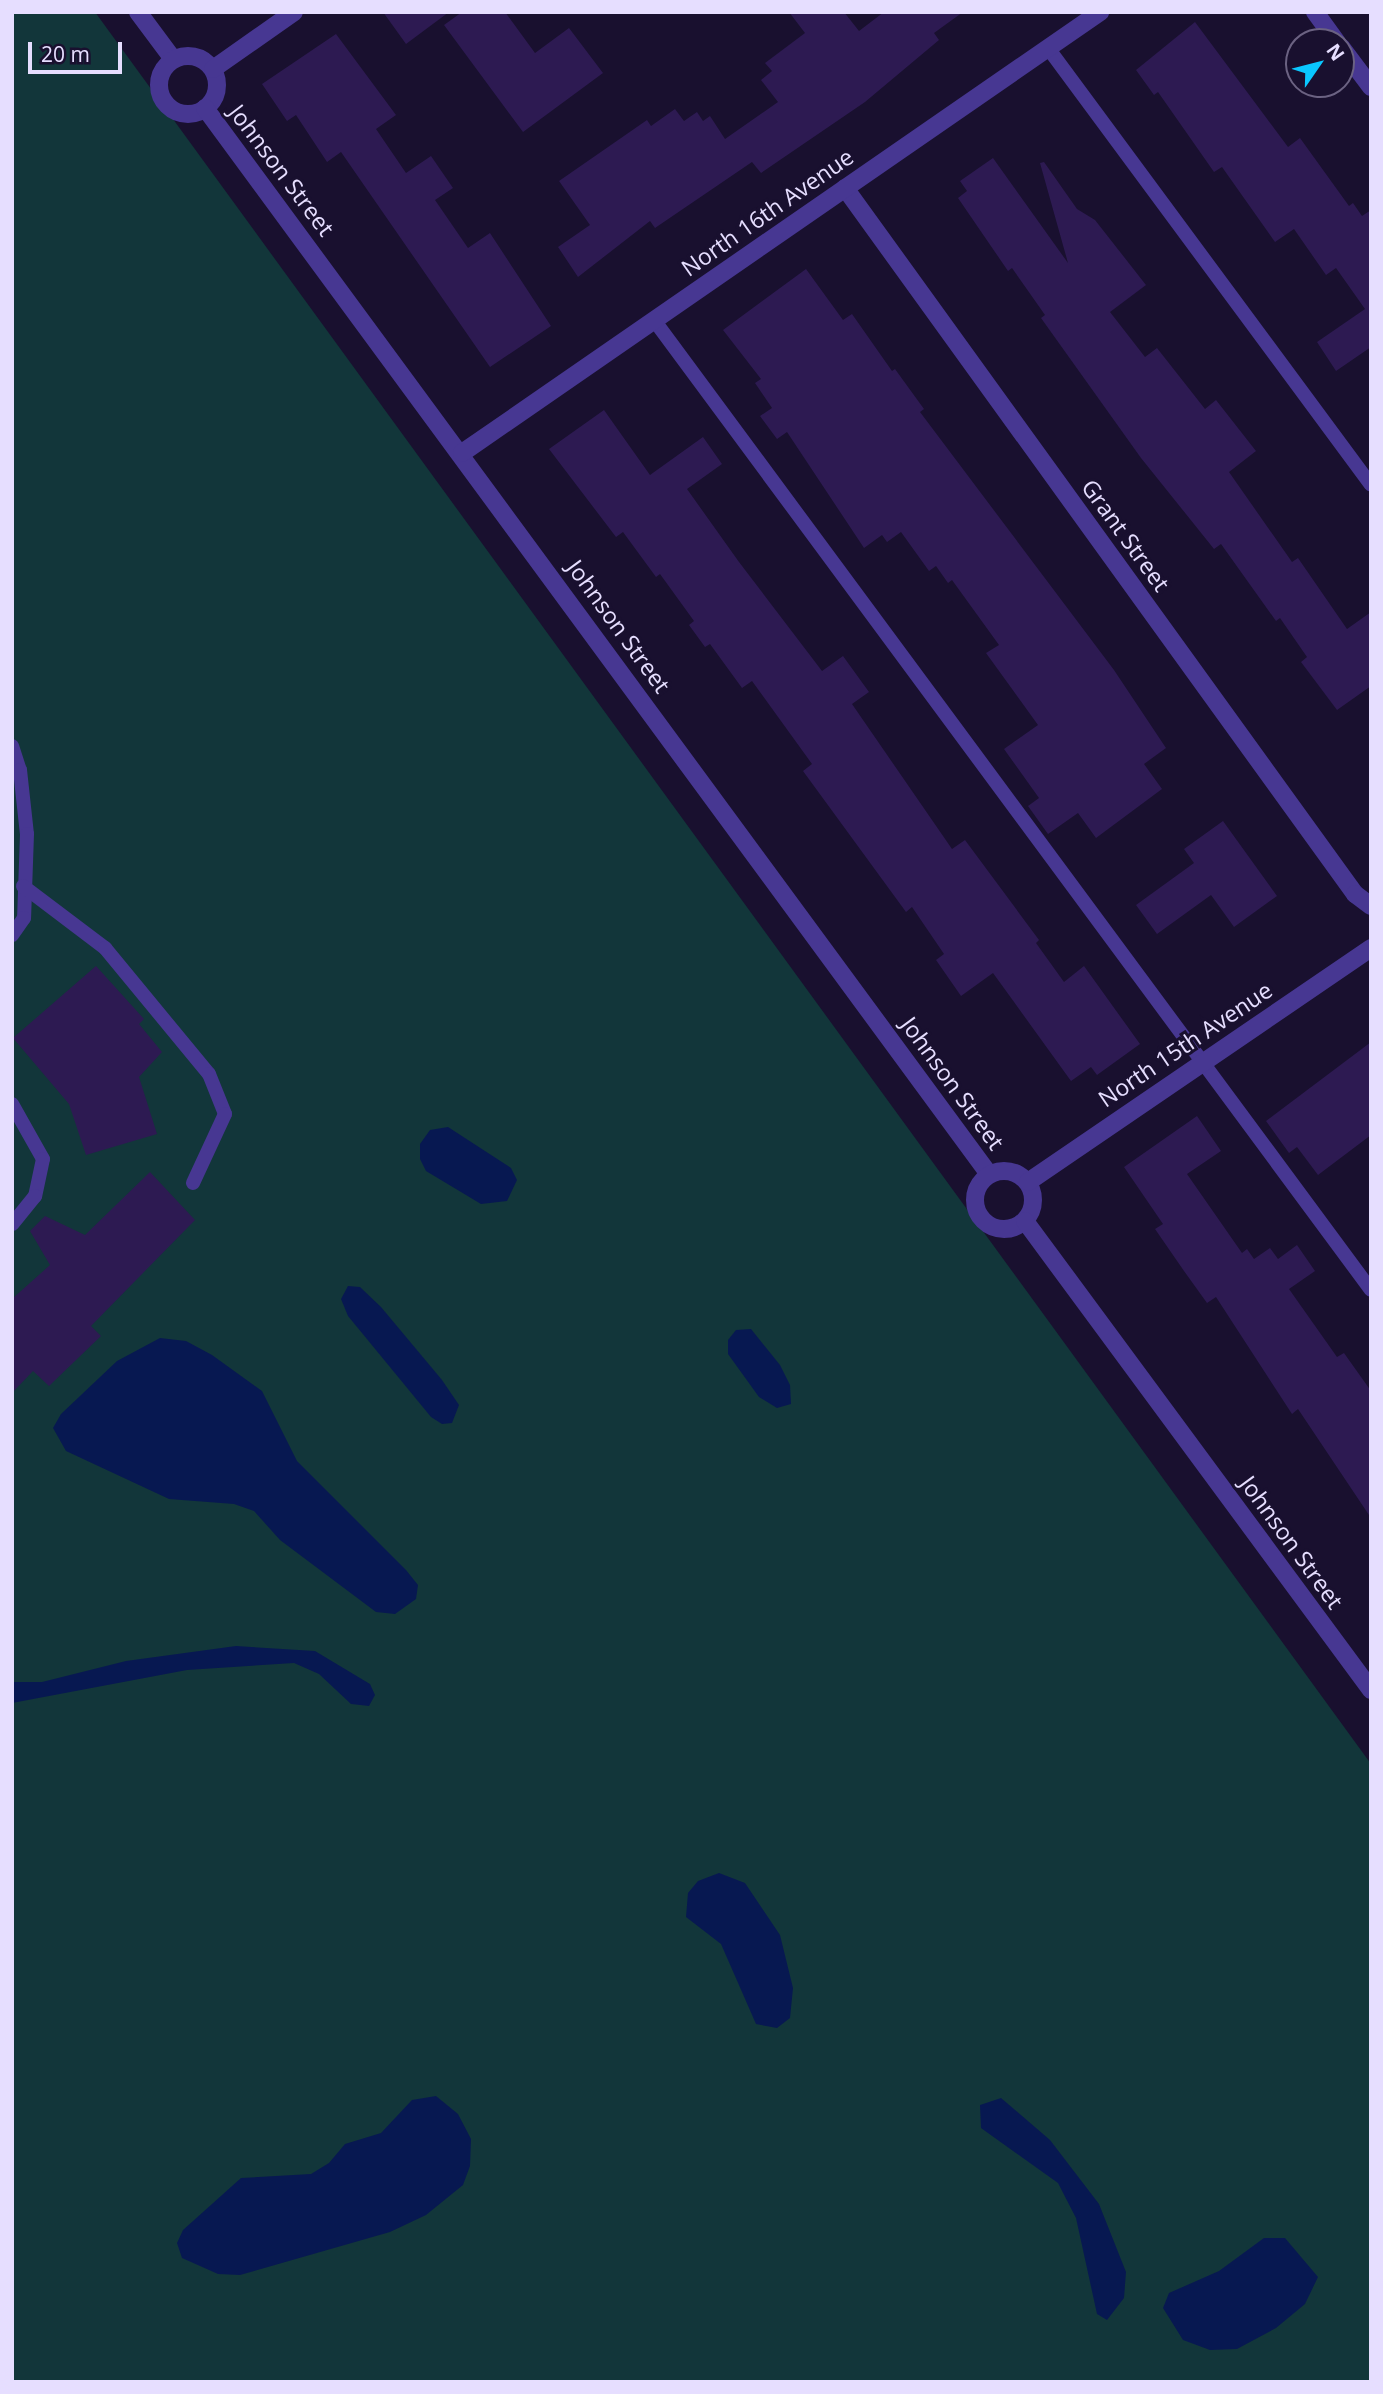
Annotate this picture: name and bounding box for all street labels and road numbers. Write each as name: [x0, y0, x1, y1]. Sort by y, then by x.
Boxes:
street label: Johnson Street: [224, 99, 340, 241]
street label: North 16th Avenue: [676, 142, 858, 282]
street label: Grant Street: [1076, 474, 1176, 596]
street label: Johnson Street: [562, 554, 676, 698]
street label: North 15th Avenue: [1093, 976, 1277, 1112]
street label: Johnson Street: [896, 1011, 1010, 1155]
street label: Johnson Street: [1235, 1470, 1349, 1614]

